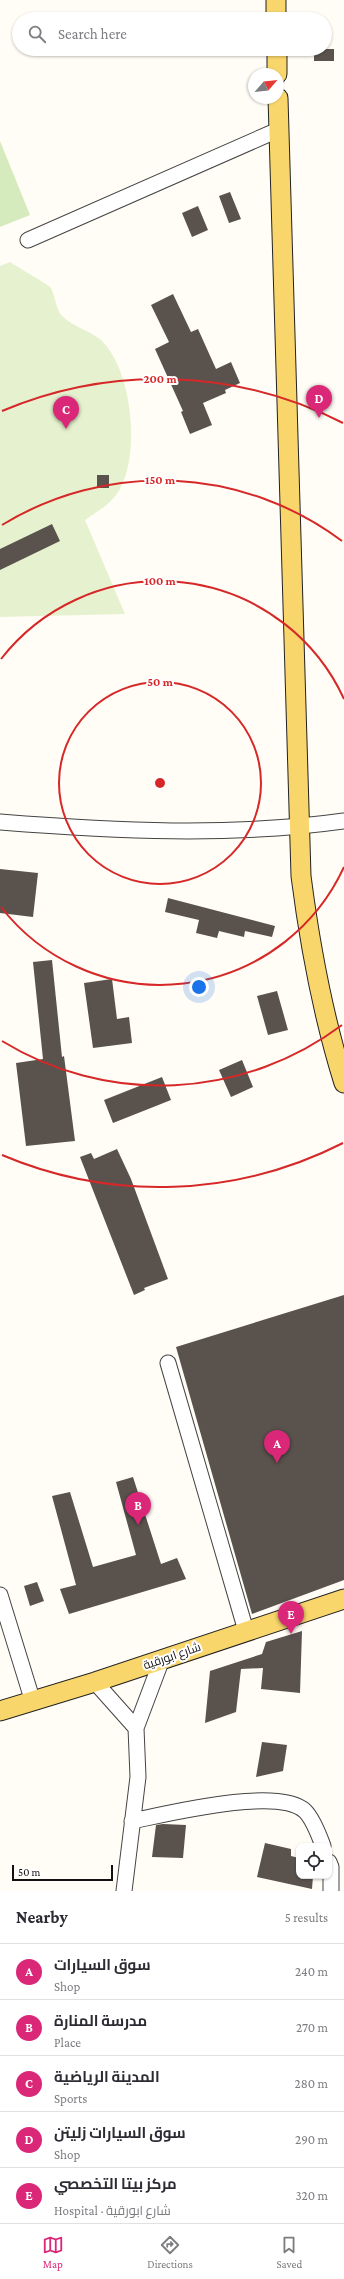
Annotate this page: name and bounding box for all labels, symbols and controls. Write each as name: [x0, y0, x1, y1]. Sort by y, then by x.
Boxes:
search box: [12, 12, 332, 56]
icon: search: [26, 23, 48, 45]
text: Search here: [58, 26, 127, 42]
north arrow: [248, 68, 284, 104]
text: 200 m: [143, 372, 177, 386]
pin: D: [306, 385, 332, 418]
pin: C: [53, 396, 79, 429]
text: 150 m: [145, 473, 176, 487]
text: 100 m: [144, 574, 177, 588]
text: 50 m: [147, 675, 174, 689]
centre of rings: [153, 776, 167, 790]
your location: [189, 977, 209, 997]
pin: A: [264, 1430, 290, 1463]
pin: B: [125, 1492, 151, 1525]
pin: E: [278, 1601, 304, 1634]
street label: شارع ابورقية: [141, 1640, 203, 1673]
map controls: [296, 1843, 332, 1879]
button: locate: [296, 1843, 332, 1879]
scale bar: [12, 1863, 113, 1882]
text: 50 m: [18, 1866, 40, 1878]
text: Nearby: [16, 1908, 68, 1927]
text: 5 results: [285, 1910, 328, 1925]
text: سوق السيارات: [54, 1957, 151, 1973]
text: A: [25, 1964, 33, 1979]
text: 240 m: [295, 1964, 328, 1979]
text: Shop: [54, 1979, 80, 1994]
text: مدرسة المنارة: [54, 2013, 147, 2029]
text: B: [25, 2020, 33, 2035]
text: 270 m: [296, 2020, 328, 2035]
text: Place: [54, 2035, 81, 2050]
text: المدينة الرياضية: [54, 2069, 160, 2085]
text: C: [25, 2076, 33, 2091]
text: 280 m: [295, 2076, 328, 2091]
text: Sports: [54, 2091, 87, 2106]
text: سوق السيارات زليتن: [54, 2125, 186, 2141]
text: D: [25, 2132, 33, 2147]
text: 290 m: [295, 2132, 328, 2147]
text: Shop: [54, 2147, 80, 2162]
text: مركز بيتا التخصصي: [54, 2176, 177, 2192]
text: E: [25, 2188, 33, 2203]
text: 320 m: [295, 2188, 328, 2203]
text: Hospital · شارع ابورقية: [54, 2203, 171, 2218]
tab: Map: [42, 2234, 64, 2270]
tab: Directions: [147, 2234, 193, 2270]
tab: Saved: [276, 2234, 302, 2270]

